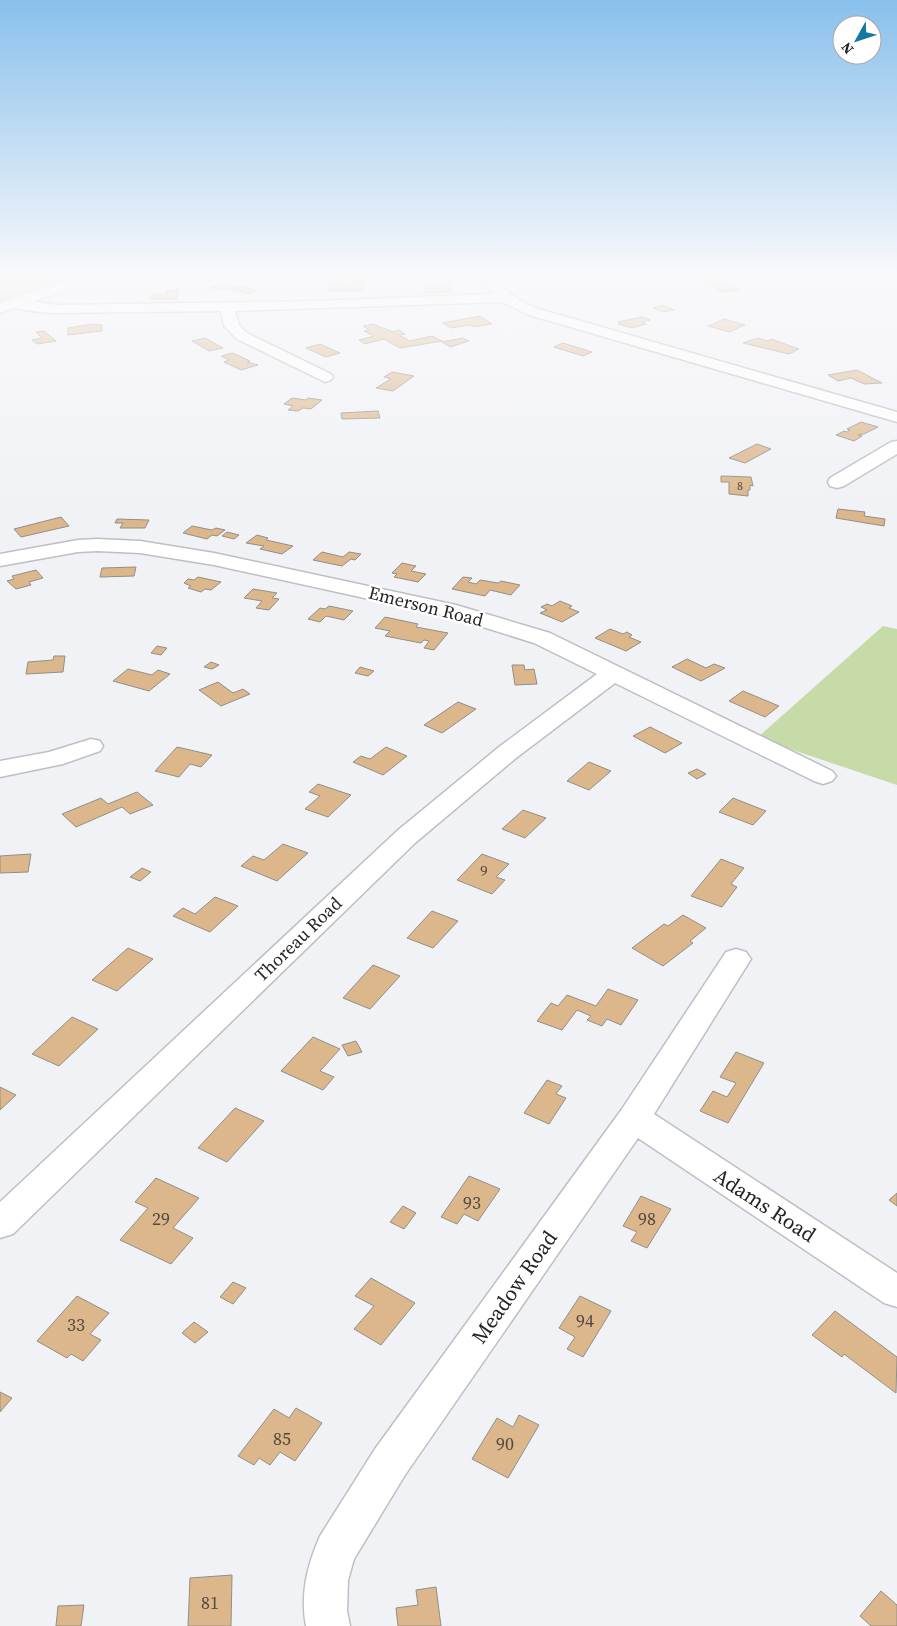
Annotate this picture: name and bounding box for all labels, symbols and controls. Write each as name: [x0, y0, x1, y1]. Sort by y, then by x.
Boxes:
north arrow: [832, 15, 882, 65]
text: N: [836, 38, 858, 59]
house number: 8: [737, 478, 743, 494]
street label: Emerson Road: [366, 580, 486, 632]
house number: 9: [480, 860, 488, 881]
street label: Thoreau Road: [249, 891, 347, 987]
street label: Adams Road: [708, 1161, 822, 1249]
house number: 93: [463, 1190, 481, 1215]
house number: 29: [152, 1206, 170, 1231]
house number: 98: [638, 1206, 656, 1231]
street label: Meadow Road: [464, 1225, 564, 1349]
house number: 94: [576, 1308, 594, 1333]
house number: 33: [67, 1312, 85, 1337]
house number: 85: [273, 1426, 291, 1451]
house number: 90: [496, 1431, 514, 1456]
house number: 81: [201, 1590, 219, 1615]

